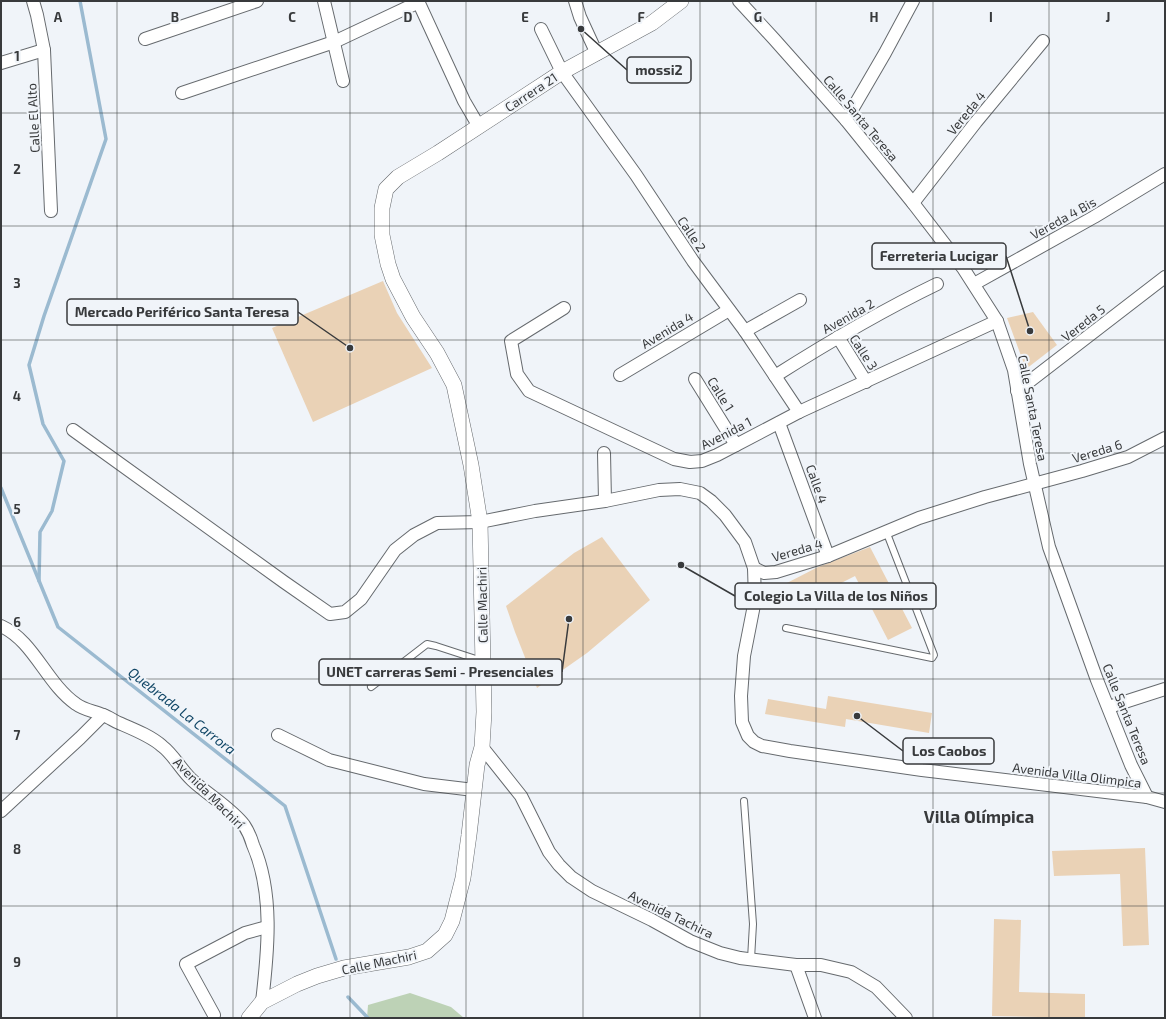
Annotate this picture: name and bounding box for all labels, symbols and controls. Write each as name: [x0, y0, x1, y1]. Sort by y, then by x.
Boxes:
text: A: [54, 9, 63, 25]
text: B: [171, 9, 179, 25]
text: C: [288, 9, 296, 25]
text: D: [404, 9, 413, 25]
text: E: [521, 9, 529, 25]
text: F: [637, 9, 645, 25]
text: G: [754, 9, 762, 25]
text: H: [870, 9, 879, 25]
text: I: [989, 9, 993, 25]
text: J: [1106, 9, 1110, 25]
text: 1: [14, 48, 20, 64]
callout: mossi2: [627, 57, 691, 83]
text: mossi2: [635, 61, 683, 78]
street label: Carrera 21: [502, 69, 560, 115]
street label: Calle Santa Teresa: [820, 72, 902, 164]
street label: Calle El Alto: [23, 83, 43, 153]
street label: Vereda 4: [943, 88, 989, 138]
text: 2: [13, 161, 21, 177]
street label: Vereda 4 Bis: [1027, 193, 1099, 243]
street label: Calle 2: [674, 213, 710, 255]
callout: Ferreteria Lucigar: [872, 243, 1006, 269]
text: Ferreteria Lucigar: [880, 247, 998, 264]
text: 3: [13, 275, 21, 291]
street label: Avenida 2: [819, 295, 877, 337]
callout: Mercado Periférico Santa Teresa: [67, 299, 298, 325]
street label: Vereda 5: [1058, 301, 1108, 345]
text: Mercado Periférico Santa Teresa: [75, 303, 289, 320]
street label: Avenida 4: [638, 308, 696, 352]
street label: Calle 3: [847, 331, 881, 373]
street label: Calle Santa Teresa: [1015, 354, 1051, 462]
street label: Calle 1: [704, 374, 738, 414]
text: 4: [13, 388, 21, 404]
street label: Avenida 1: [698, 413, 754, 453]
street label: Vereda 6: [1070, 436, 1124, 466]
street label: Calle 4: [803, 462, 831, 506]
text: 5: [13, 501, 21, 517]
street label: Vereda 4: [770, 535, 824, 565]
street label: Calle Machiri: [473, 567, 491, 643]
callout: Colegio La Villa de los Niños: [735, 583, 936, 609]
text: Colegio La Villa de los Niños: [744, 587, 928, 604]
text: 6: [13, 614, 21, 630]
callout: UNET carreras Semi - Presenciales: [319, 659, 562, 685]
street label: Calle Santa Teresa: [1099, 661, 1155, 767]
water label: Quebrada La Carrora: [125, 663, 240, 758]
text: UNET carreras Semi - Presenciales: [326, 663, 554, 680]
text: 7: [14, 727, 21, 743]
callout: Los Caobos: [903, 738, 994, 764]
text: Los Caobos: [912, 742, 986, 759]
street label: Avenida Machirí: [170, 754, 248, 832]
street label: Avenida Villa Olimpica: [1012, 759, 1142, 791]
district label: Villa Olímpica: [924, 806, 1034, 826]
text: 8: [13, 841, 21, 857]
street label: Avenida Tachira: [626, 887, 716, 941]
street label: Calle Machiri: [340, 946, 418, 978]
text: 9: [13, 954, 21, 970]

